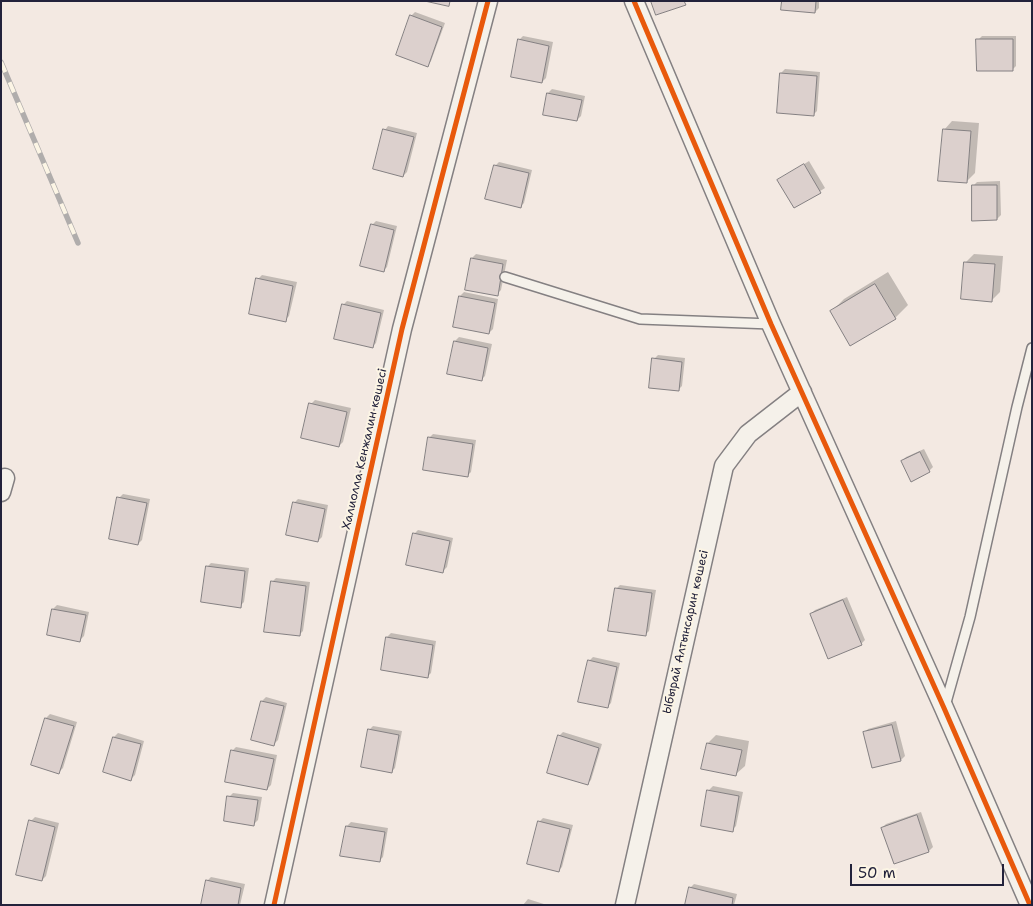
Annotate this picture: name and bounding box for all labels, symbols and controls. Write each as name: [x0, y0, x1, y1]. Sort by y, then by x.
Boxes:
street label: Халиолла Кенжалин көшесі: [339, 367, 391, 531]
street label: Ыбырай Алтынсарин көшесі: [660, 549, 712, 715]
scale bar: [853, 854, 1007, 886]
text: 50 m: [858, 863, 896, 883]

